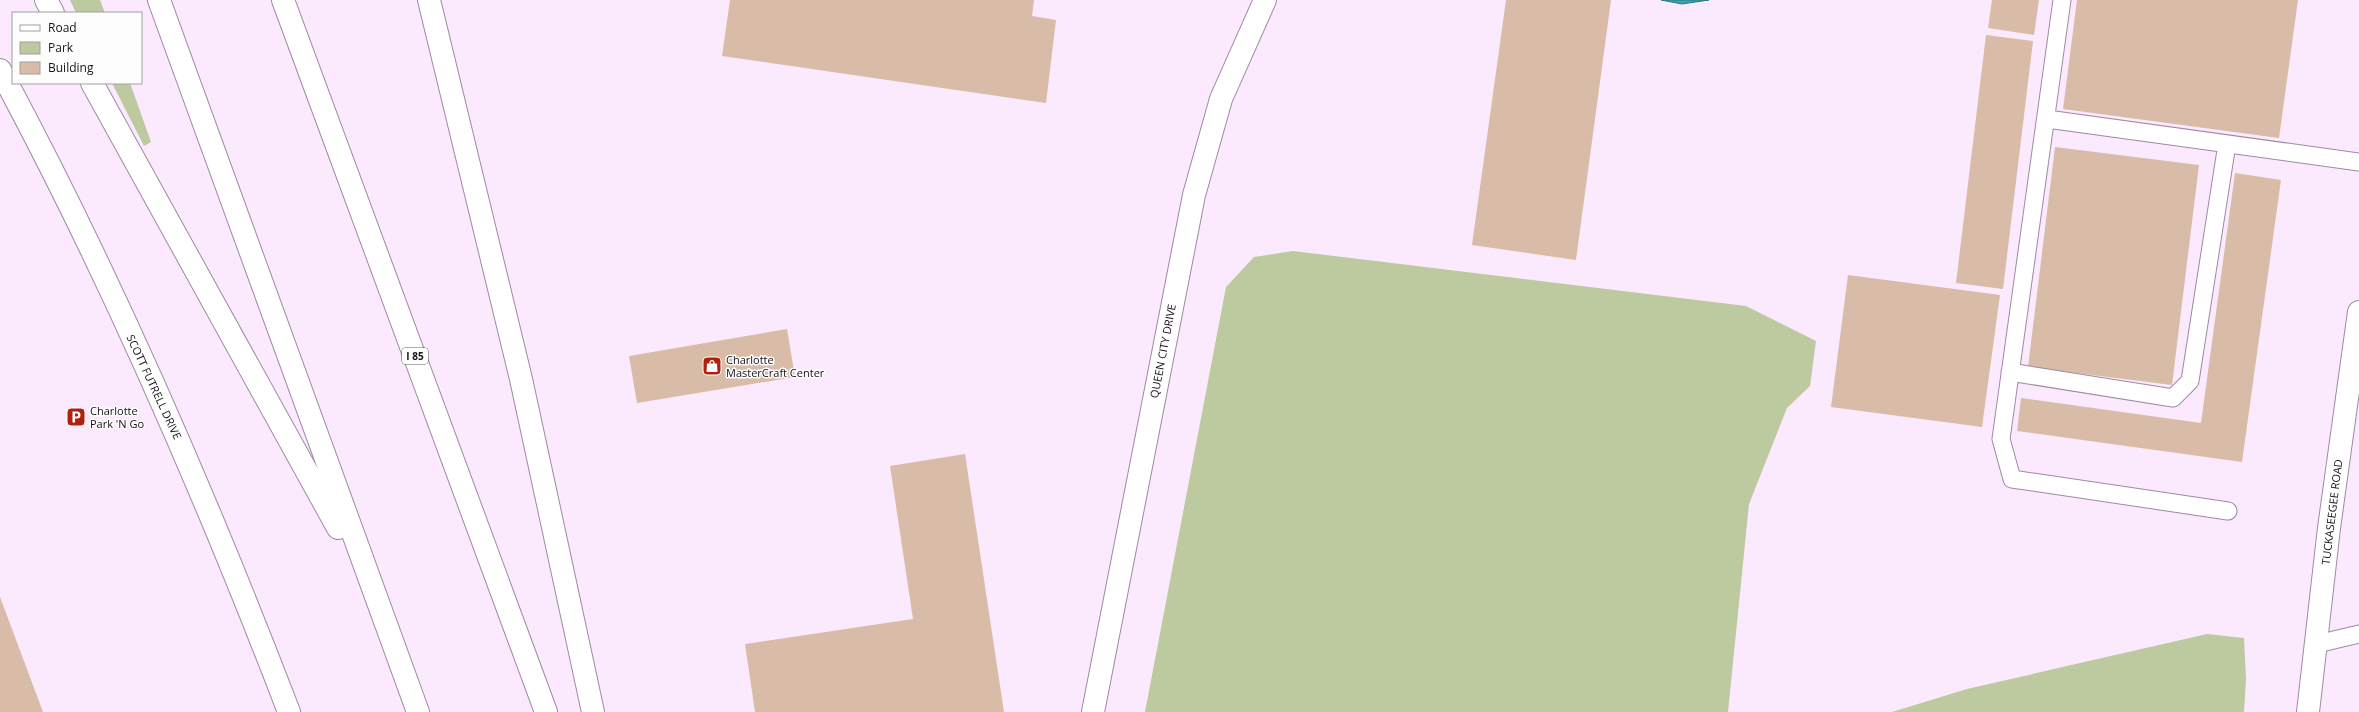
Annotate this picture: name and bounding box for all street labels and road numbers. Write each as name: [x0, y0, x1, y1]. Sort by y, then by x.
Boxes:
street label: QUEEN CITY DRIVE: [1146, 303, 1179, 399]
street label: SCOTT FUTRELL DRIVE: [124, 332, 185, 442]
road number: I 85: [402, 348, 428, 364]
street label: TUCKASEEGEE ROAD: [2318, 458, 2345, 566]

